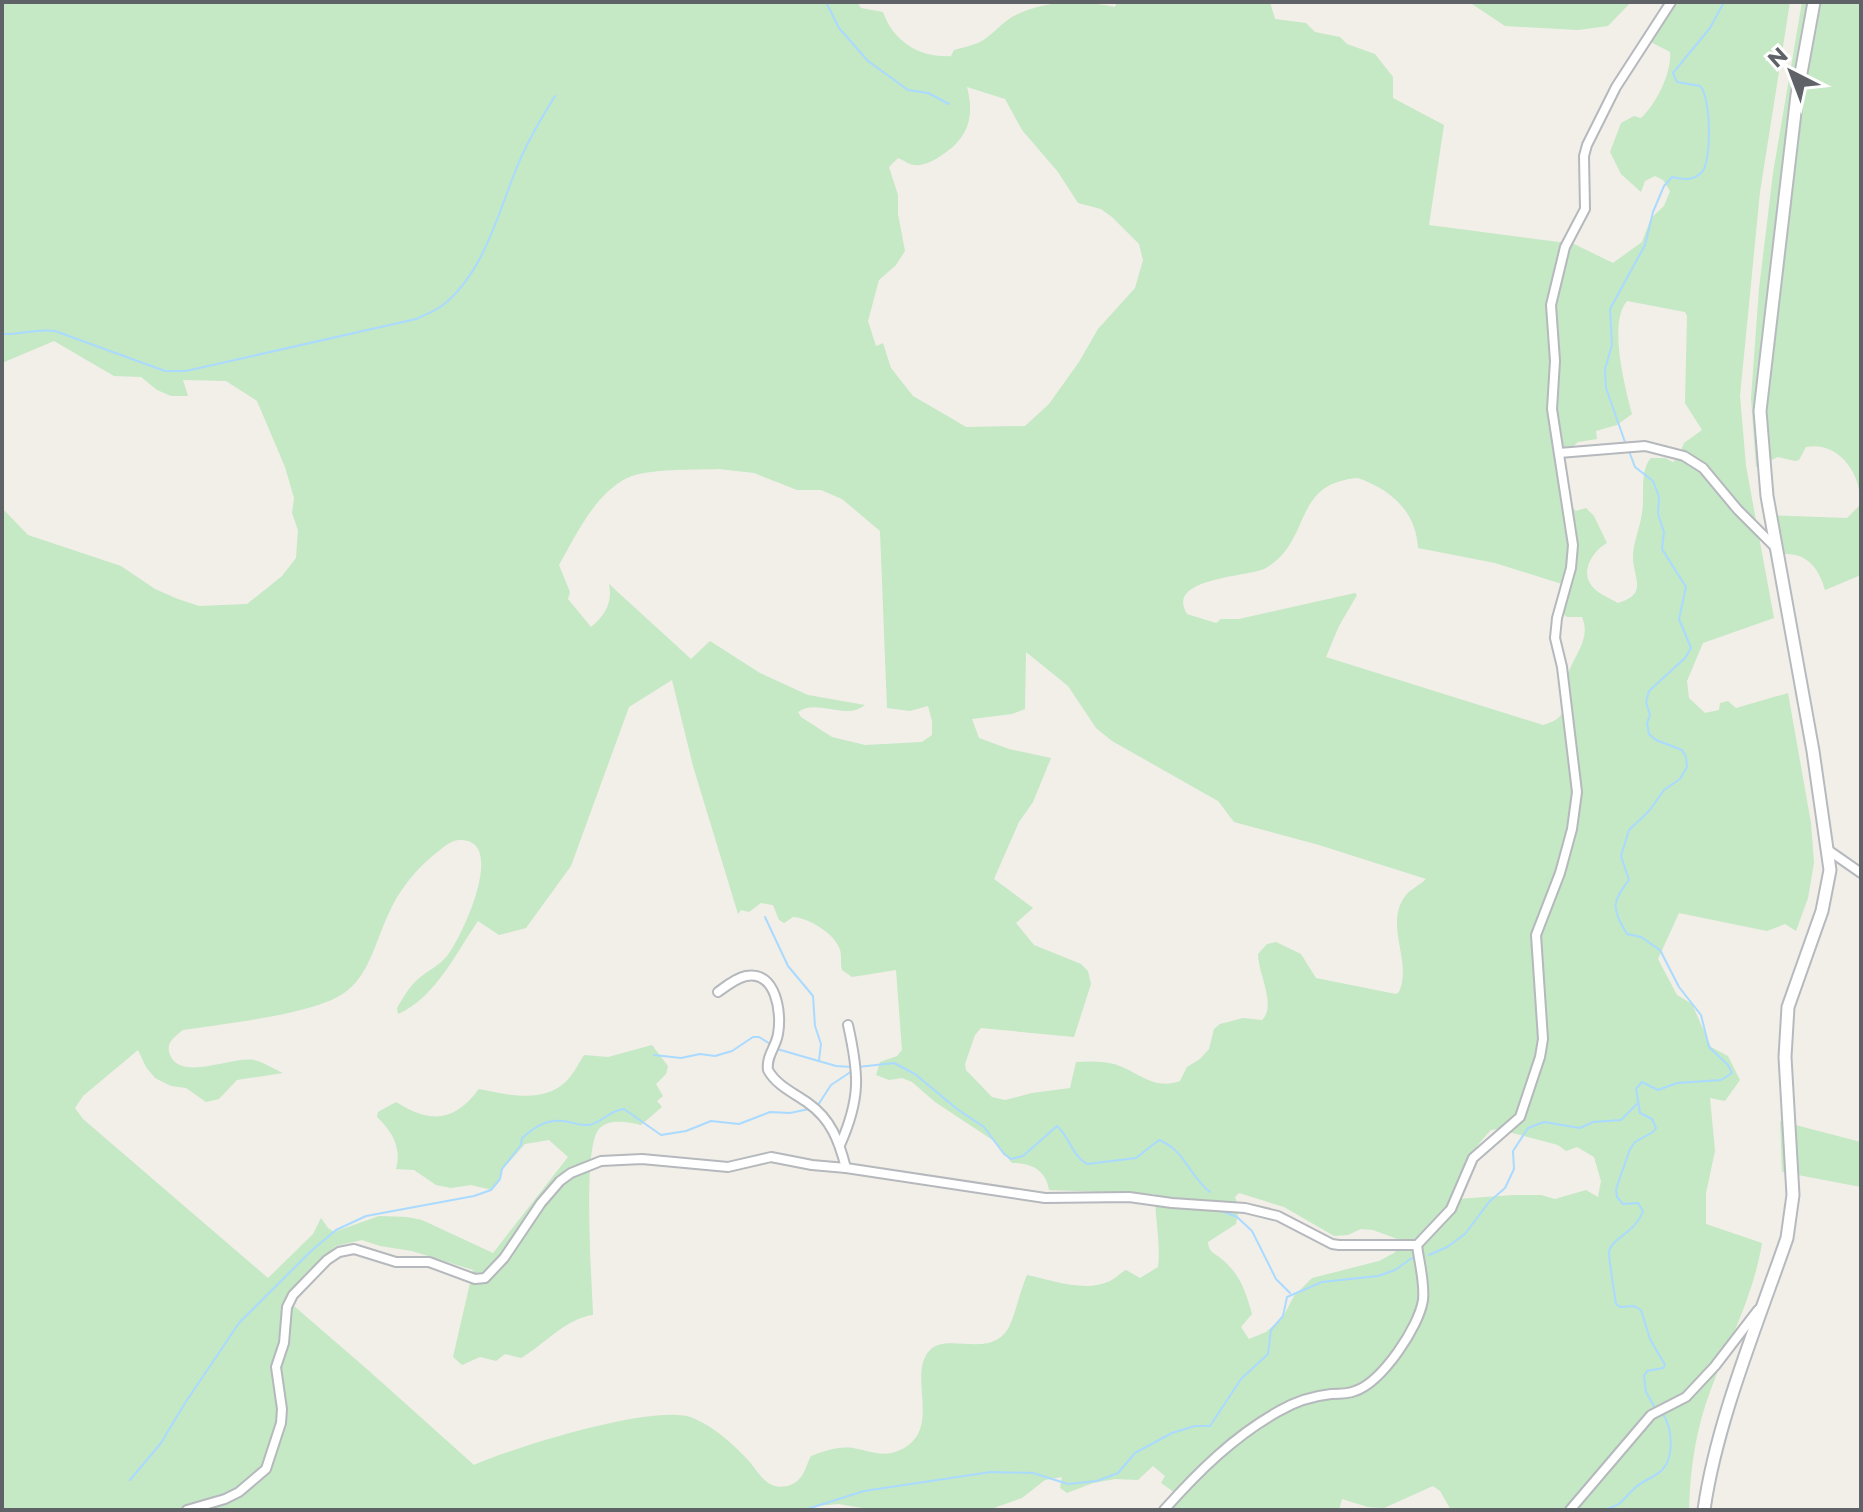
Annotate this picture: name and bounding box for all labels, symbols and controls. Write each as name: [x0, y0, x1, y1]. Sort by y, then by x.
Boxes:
north arrow: [1751, 32, 1831, 112]
text: N: [1762, 42, 1794, 73]

